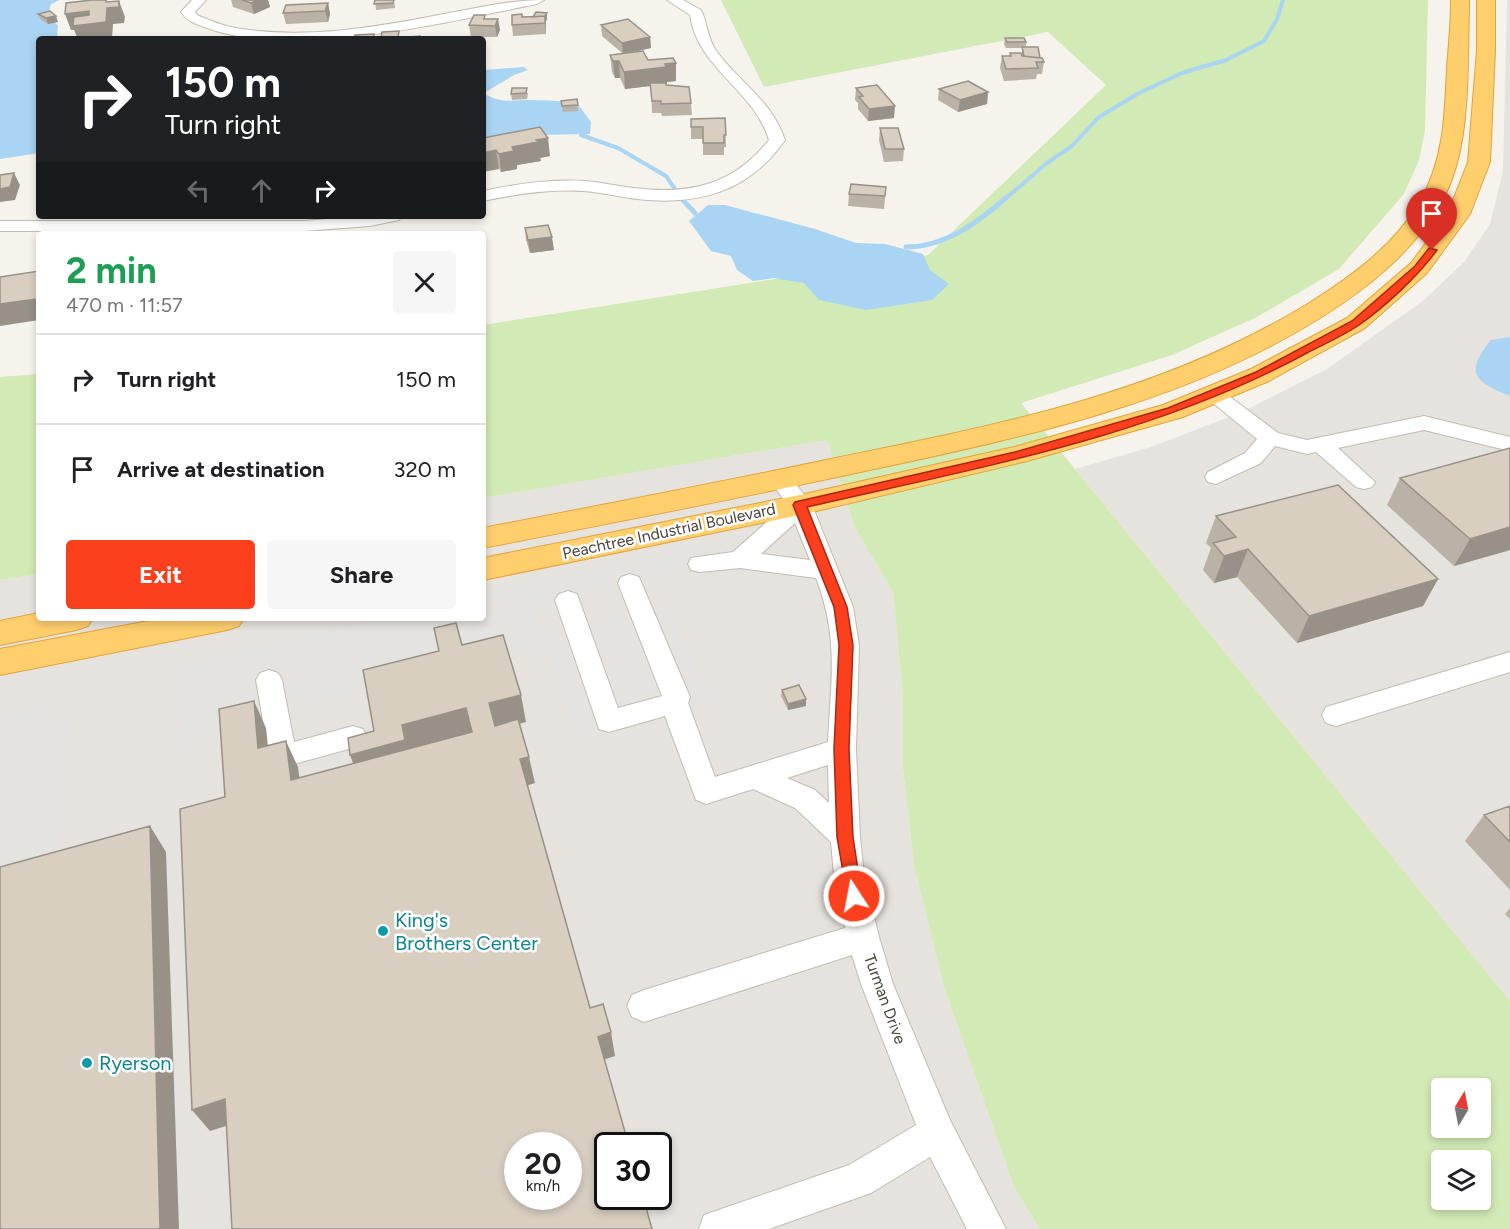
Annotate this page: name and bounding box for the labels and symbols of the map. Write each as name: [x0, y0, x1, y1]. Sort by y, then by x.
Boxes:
pin: [1406, 188, 1457, 250]
street label: Peachtree Industrial Boulevard: [561, 499, 777, 563]
position arrow: [822, 864, 886, 928]
place label: King's Brothers Center: [395, 908, 538, 955]
marker: King's Brothers Center: [376, 924, 390, 938]
street label: Turman Drive: [860, 952, 910, 1047]
place label: Ryerson: [99, 1051, 171, 1075]
marker: Ryerson: [80, 1056, 94, 1070]
north arrow: [1431, 1078, 1491, 1138]
speed limit sign: 30: [594, 1132, 672, 1210]

